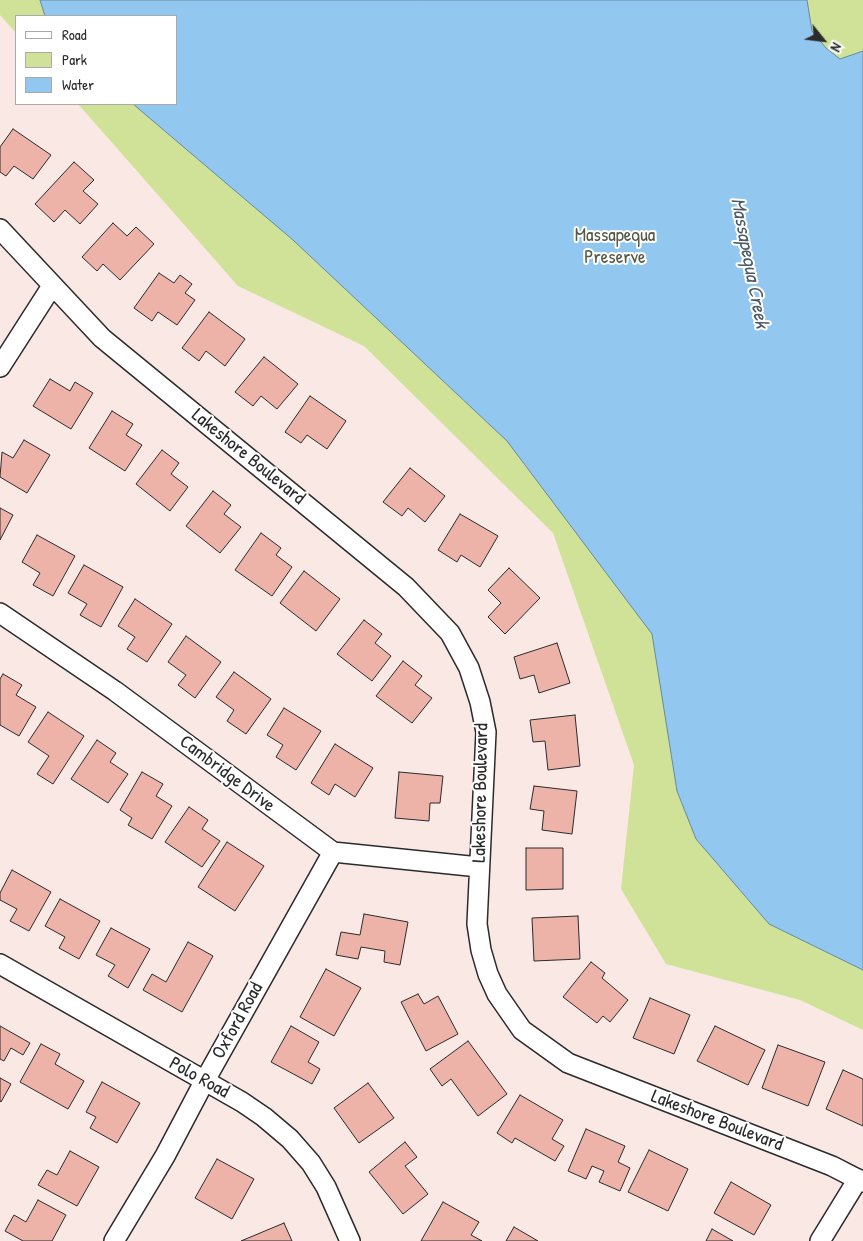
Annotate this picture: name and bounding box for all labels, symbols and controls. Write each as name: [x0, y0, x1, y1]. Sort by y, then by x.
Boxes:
legend: [15, 15, 178, 105]
north arrow: [798, 15, 848, 65]
text: Road: [62, 24, 87, 45]
text: N: [826, 40, 847, 55]
text: Park: [62, 49, 87, 70]
text: Water: [62, 74, 94, 95]
water label: Massapequa Creek: [725, 196, 773, 330]
park label: Massapequa Preserve: [575, 225, 655, 269]
street label: Lakeshore Boulevard: [187, 404, 309, 510]
street label: Lakeshore Boulevard: [468, 723, 494, 863]
street label: Cambridge Drive: [175, 731, 279, 817]
street label: Oxford Road: [208, 979, 268, 1063]
street label: Polo Road: [165, 1052, 233, 1104]
street label: Lakeshore Boulevard: [648, 1085, 786, 1157]

